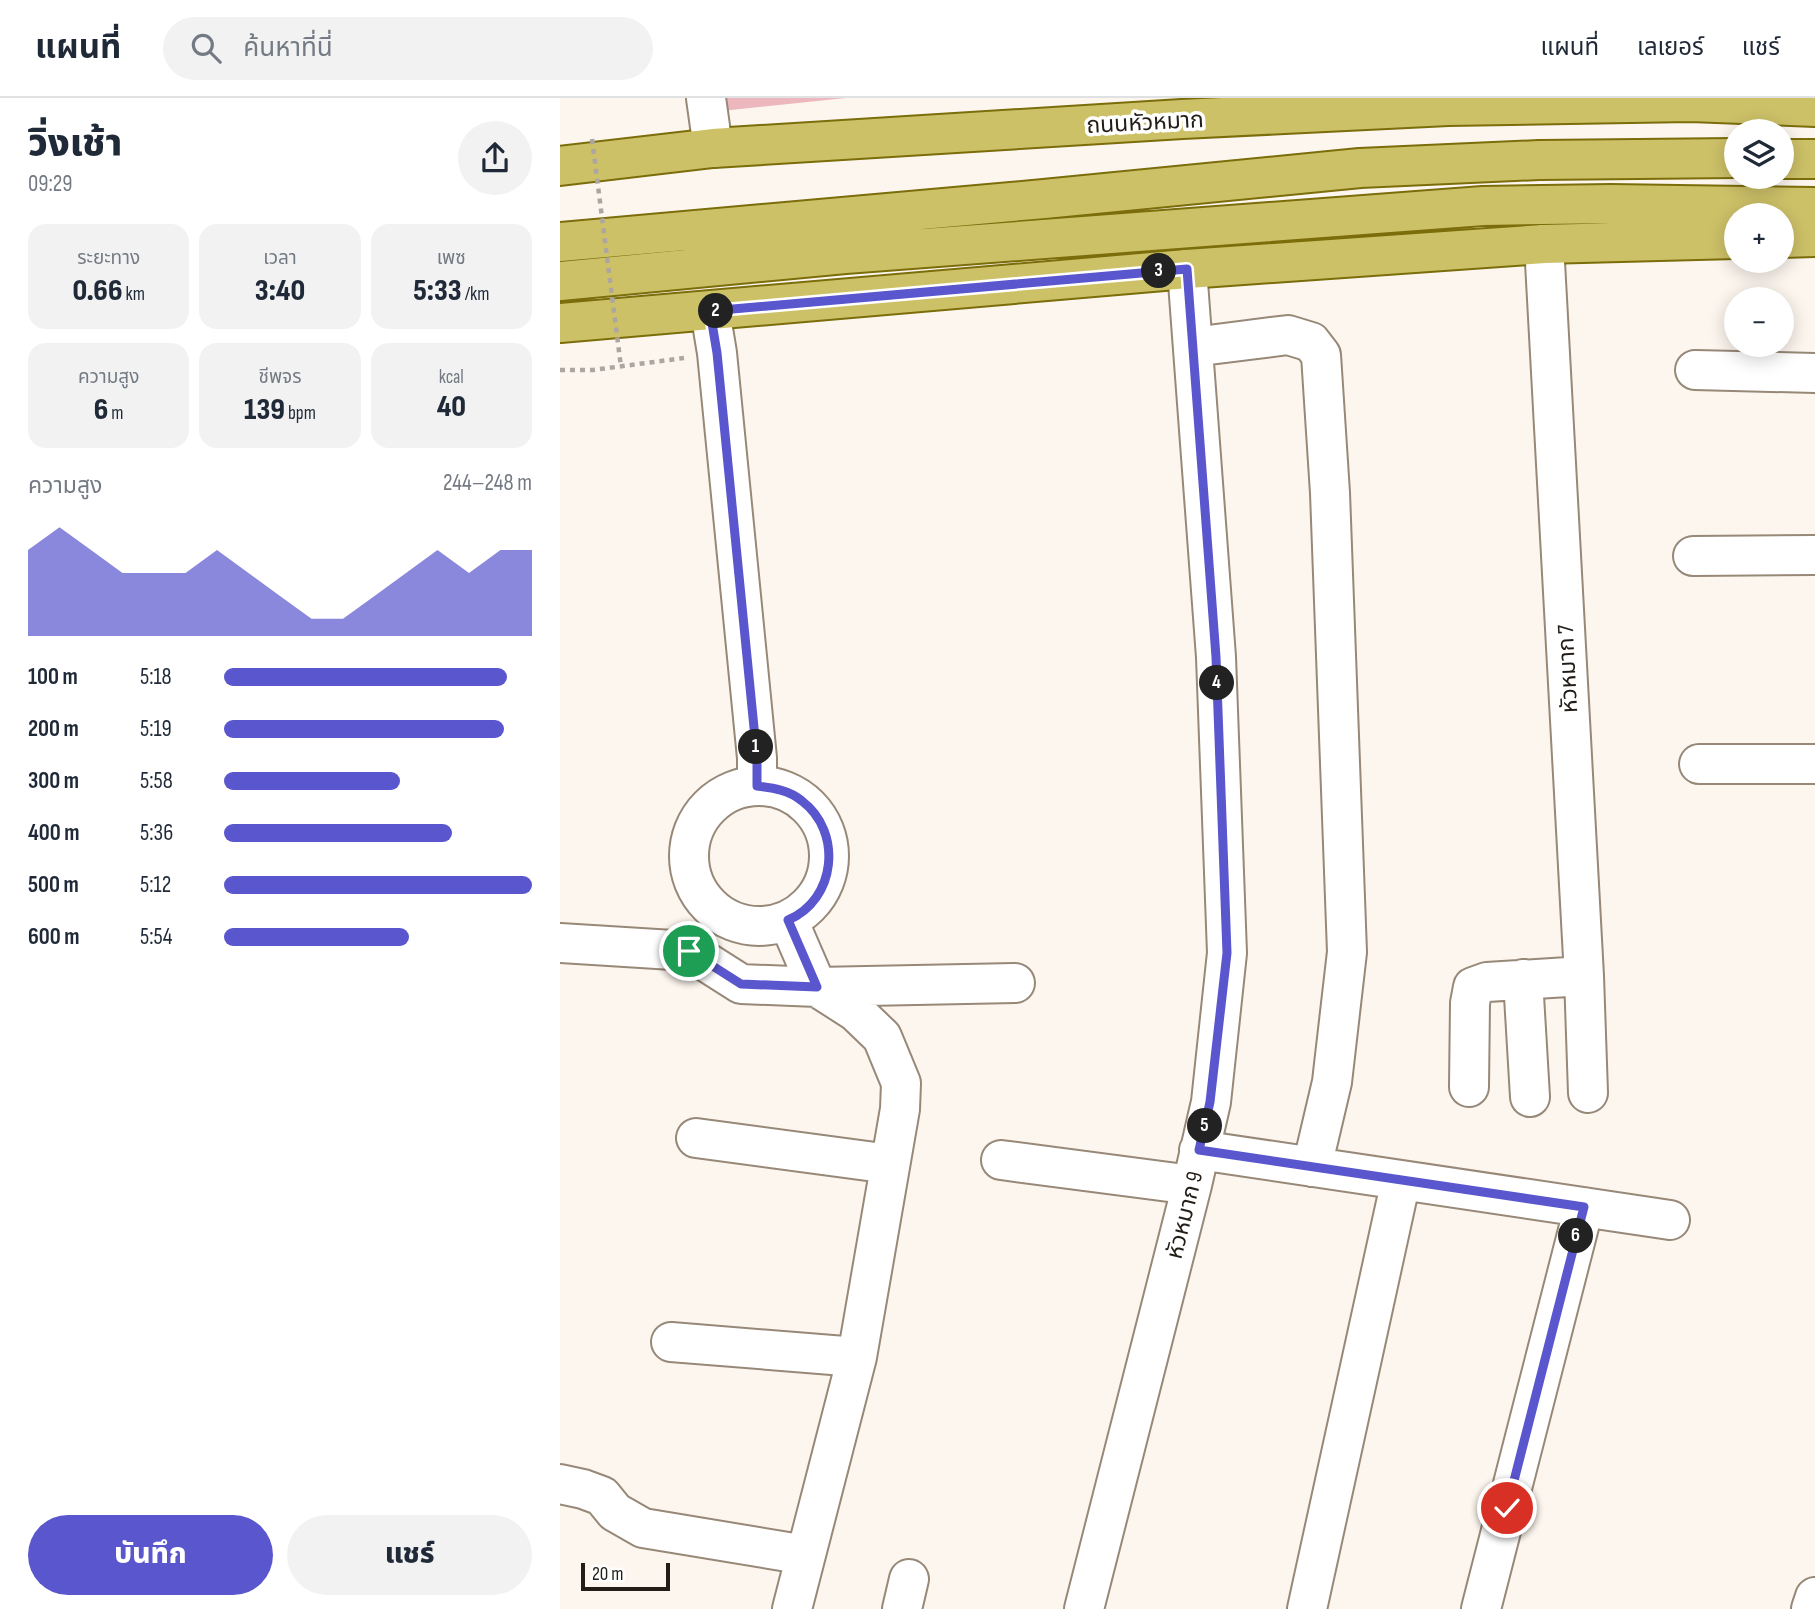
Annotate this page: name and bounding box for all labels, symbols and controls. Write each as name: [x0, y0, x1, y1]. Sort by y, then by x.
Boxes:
search box: [163, 17, 653, 80]
text: แผนที่: [35, 28, 121, 68]
icon: search: [187, 29, 225, 67]
text: ค้นหาที่นี่: [243, 33, 333, 64]
text: แผนที่: [1541, 33, 1599, 62]
text: เลเยอร์: [1637, 33, 1704, 62]
text: แชร์: [1742, 33, 1780, 62]
street label: ถนนหัวหมาก: [1086, 106, 1205, 140]
map controls: [1724, 119, 1794, 357]
button: layers: [1724, 119, 1794, 189]
text: วิ่งเช้า: [28, 121, 122, 166]
button: share: [458, 121, 532, 195]
text: 09:29: [28, 170, 72, 198]
button: +: [1724, 203, 1794, 273]
text: ระยะทาง: [77, 247, 140, 270]
text: เวลา: [263, 247, 297, 270]
text: เพซ: [437, 247, 466, 270]
pin: 3: [1142, 254, 1176, 288]
text: 3: [1154, 259, 1163, 282]
text: 0.66: [72, 273, 122, 309]
text: 3:40: [255, 273, 305, 309]
text: 5:33: [413, 273, 462, 309]
text: km: [122, 283, 145, 306]
text: /km: [462, 283, 489, 306]
button: −: [1724, 287, 1794, 357]
pin: 2: [698, 294, 734, 328]
text: 2: [711, 299, 720, 322]
text: ความสูง: [78, 366, 139, 389]
text: ชีพจร: [258, 366, 302, 389]
text: kcal: [439, 366, 464, 389]
text: 40: [437, 389, 466, 425]
text: 6: [94, 392, 108, 428]
text: 139: [244, 392, 285, 428]
text: m: [108, 402, 124, 425]
text: bpm: [285, 402, 316, 425]
text: 244–248 m: [443, 469, 532, 497]
text: ความสูง: [28, 472, 102, 500]
street label: หัวหมาก 7: [1552, 624, 1584, 714]
text: 100 m: [28, 663, 78, 691]
text: 5:18: [140, 663, 172, 691]
pin: 4: [1200, 666, 1234, 700]
text: 4: [1212, 671, 1221, 694]
text: 200 m: [28, 715, 79, 743]
text: 5:19: [140, 715, 172, 743]
pin: 1: [738, 730, 774, 764]
text: 1: [752, 735, 759, 758]
text: 300 m: [28, 767, 79, 795]
text: 5:58: [140, 767, 173, 795]
text: 400 m: [28, 819, 79, 847]
text: 5:36: [140, 819, 173, 847]
text: 500 m: [28, 871, 79, 899]
text: 5:12: [140, 871, 171, 899]
pin: [659, 921, 719, 981]
text: 600 m: [28, 923, 80, 951]
text: 5:54: [140, 923, 172, 951]
icon: arrive: [670, 932, 708, 970]
pin: 5: [1188, 1108, 1222, 1144]
text: 5: [1200, 1114, 1209, 1137]
street label: หัวหมาก 9: [1161, 1168, 1209, 1262]
pin: 6: [1558, 1218, 1594, 1254]
text: 6: [1571, 1224, 1580, 1247]
pin: [1477, 1478, 1537, 1538]
icon: check: [1488, 1489, 1526, 1527]
button: บันทึก: [28, 1515, 273, 1595]
button: แชร์: [287, 1515, 532, 1595]
scale bar: [581, 1560, 670, 1592]
text: 20 m: [592, 1563, 624, 1586]

